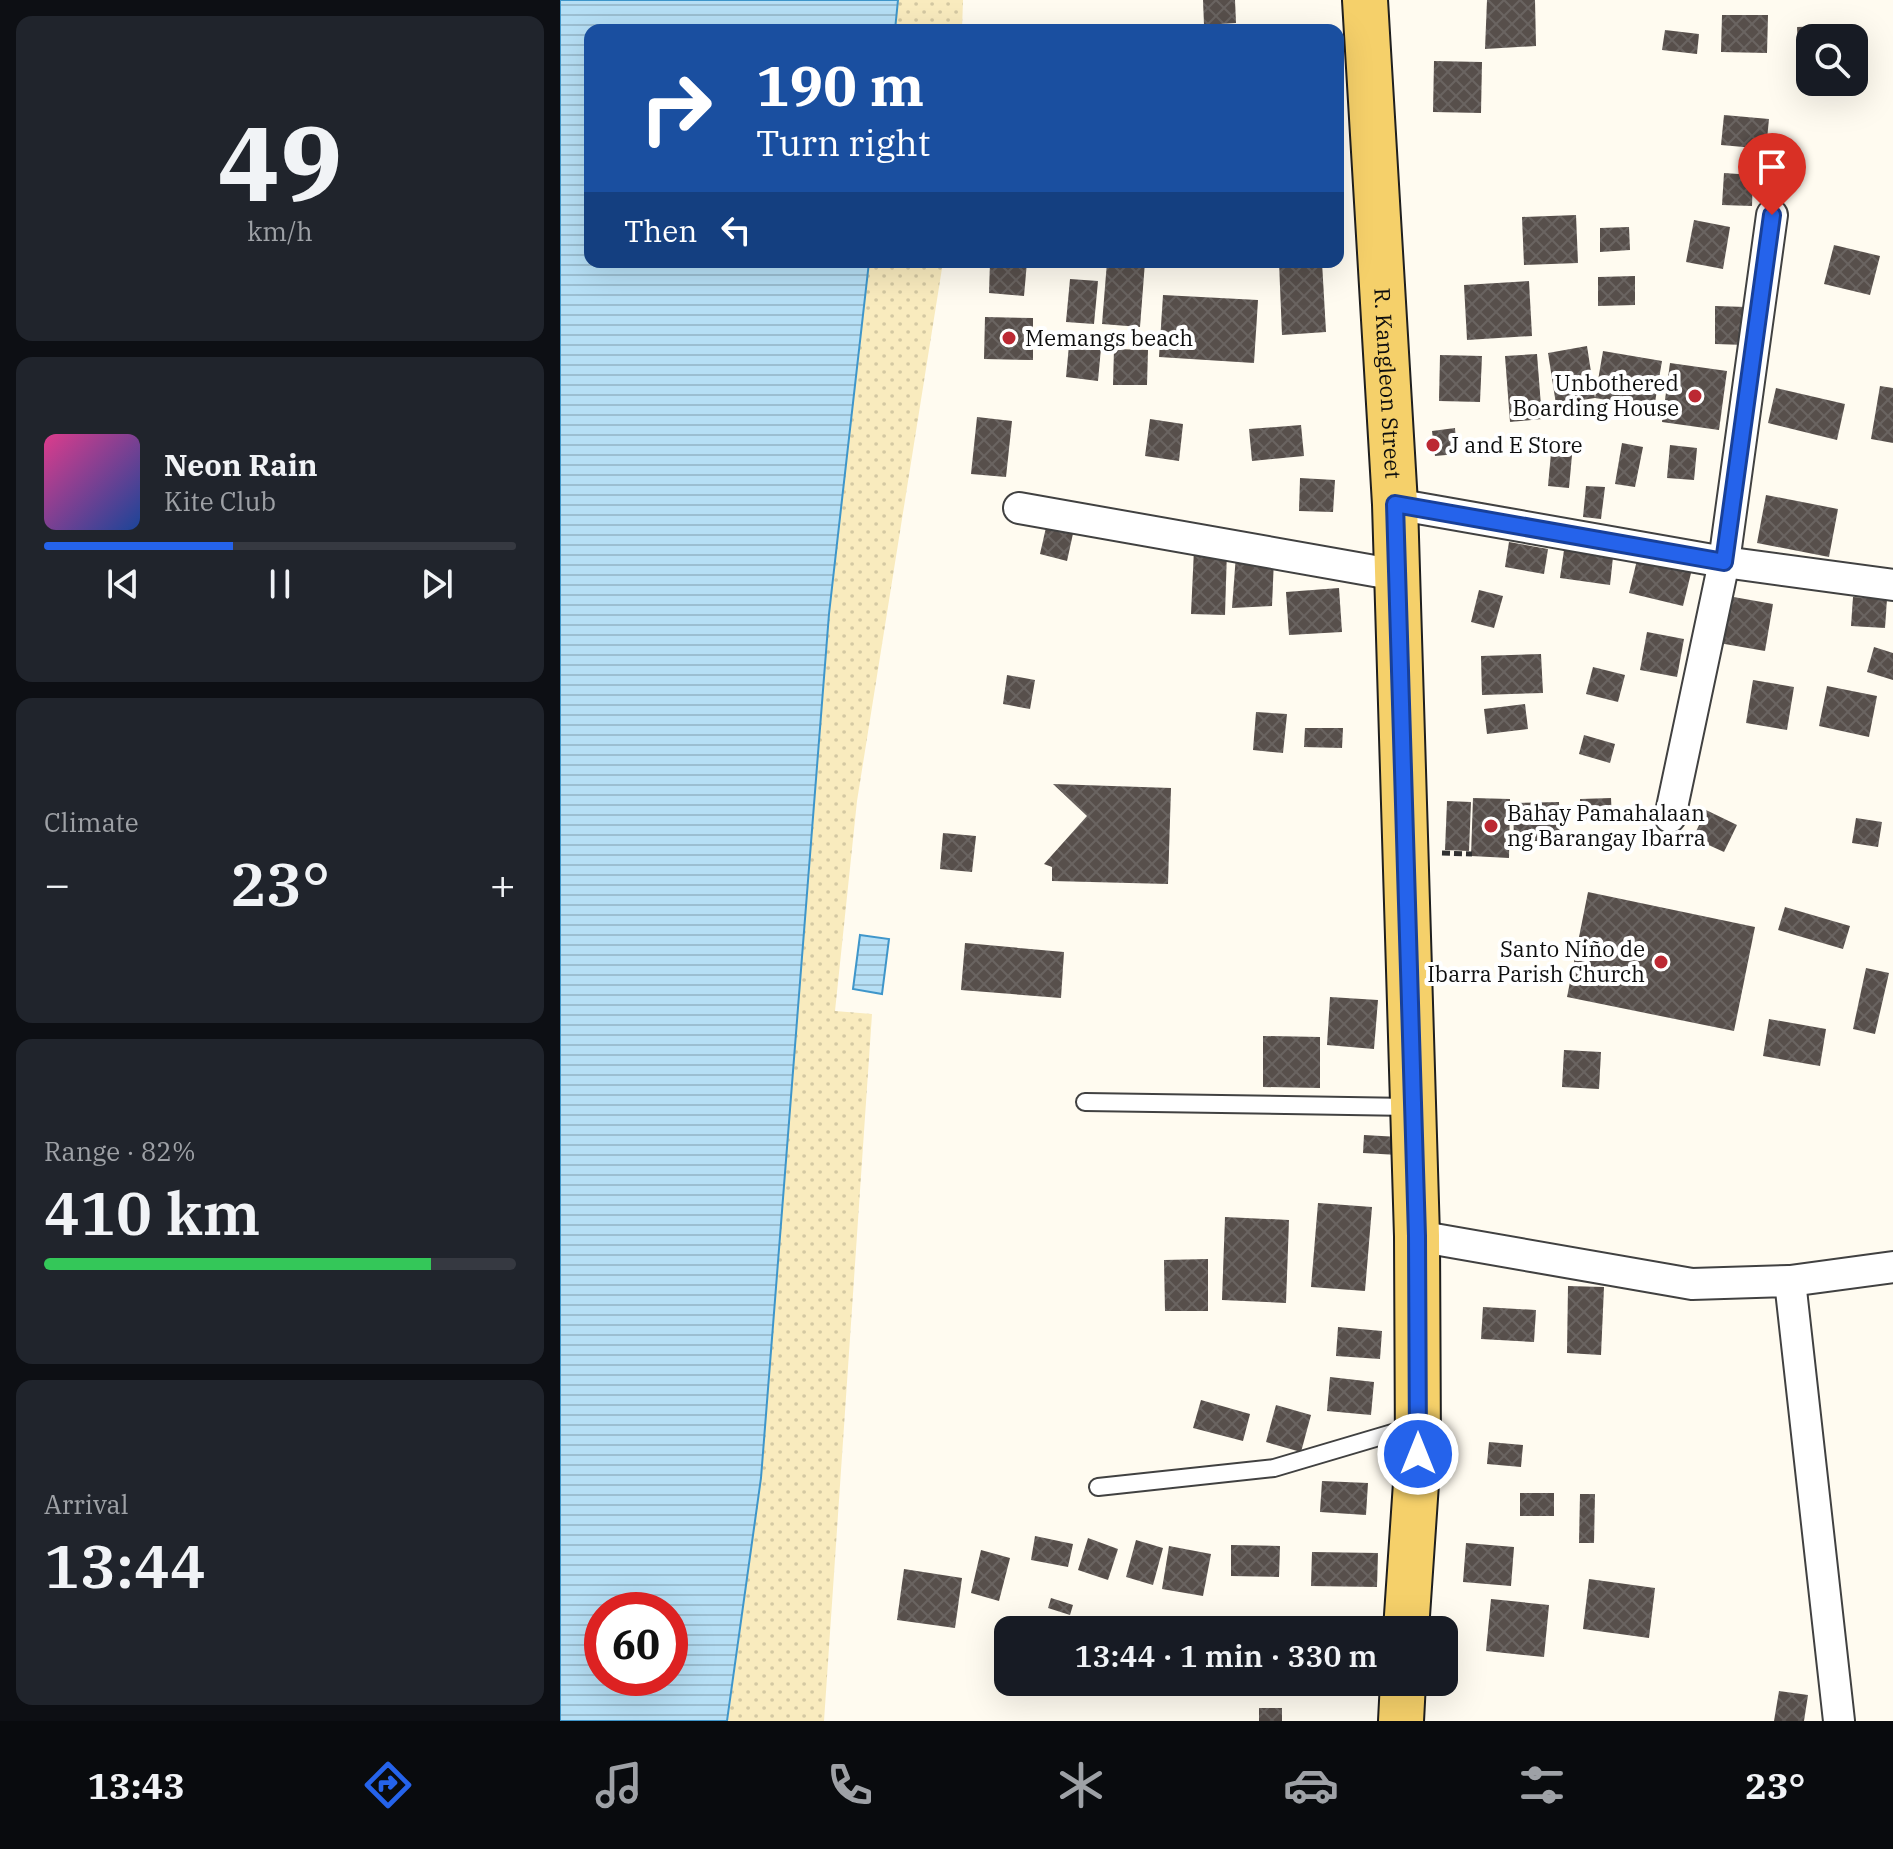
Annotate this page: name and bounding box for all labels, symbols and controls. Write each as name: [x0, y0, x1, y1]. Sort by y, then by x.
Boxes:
map controls: [1796, 24, 1868, 96]
button: search: [1796, 24, 1868, 96]
text: 190 m: [756, 49, 924, 121]
icon: right: [624, 56, 728, 160]
text: 49: [218, 94, 342, 230]
text: Turn right: [756, 119, 930, 166]
pin: [1738, 133, 1806, 215]
icon: arrive: [1750, 145, 1794, 189]
icon: left: [714, 208, 758, 252]
text: Then: [624, 211, 698, 250]
text: km/h: [247, 214, 313, 248]
street label: R. Kangleon Street: [1368, 287, 1408, 480]
place label: Memangs beach: [1025, 323, 1193, 352]
marker: Memangs beach: [1000, 329, 1018, 347]
place label: Unbothered Boarding House: [1513, 368, 1679, 422]
marker: Unbothered Boarding House: [1686, 387, 1704, 405]
place label: J and E Store: [1449, 430, 1583, 459]
marker: J and E Store: [1424, 436, 1442, 454]
text: Neon Rain: [164, 445, 318, 484]
text: Kite Club: [164, 484, 276, 518]
icon: previous: [101, 562, 145, 606]
icon: pause: [258, 562, 302, 606]
icon: next: [415, 562, 459, 606]
place label: Bahay Pamahalaan ng Barangay Ibarra: [1507, 798, 1706, 852]
text: Climate: [44, 805, 139, 839]
marker: Bahay Pamahalaan ng Barangay Ibarra: [1482, 817, 1500, 835]
text: 23°: [230, 844, 330, 923]
text: −: [44, 855, 70, 912]
text: +: [490, 855, 516, 912]
place label: Santo Niño de Ibarra Parish Church: [1427, 934, 1645, 988]
marker: Santo Niño de Ibarra Parish Church: [1652, 953, 1670, 971]
text: Range · 82%: [44, 1134, 196, 1168]
text: 410 km: [44, 1173, 260, 1252]
position arrow: [1376, 1412, 1460, 1496]
text: Arrival: [44, 1487, 129, 1521]
text: 13:44: [44, 1526, 206, 1605]
speed limit sign: 60: [584, 1592, 688, 1696]
text: 13:44 · 1 min · 330 m: [1075, 1636, 1377, 1675]
icon: directions: [360, 1757, 416, 1813]
icon: music: [591, 1757, 647, 1813]
icon: phone: [822, 1757, 878, 1813]
icon: climate: [1053, 1757, 1109, 1813]
icon: car: [1283, 1757, 1339, 1813]
icon: filters: [1514, 1757, 1570, 1813]
text: 13:43: [87, 1762, 185, 1809]
text: 23°: [1745, 1762, 1805, 1809]

